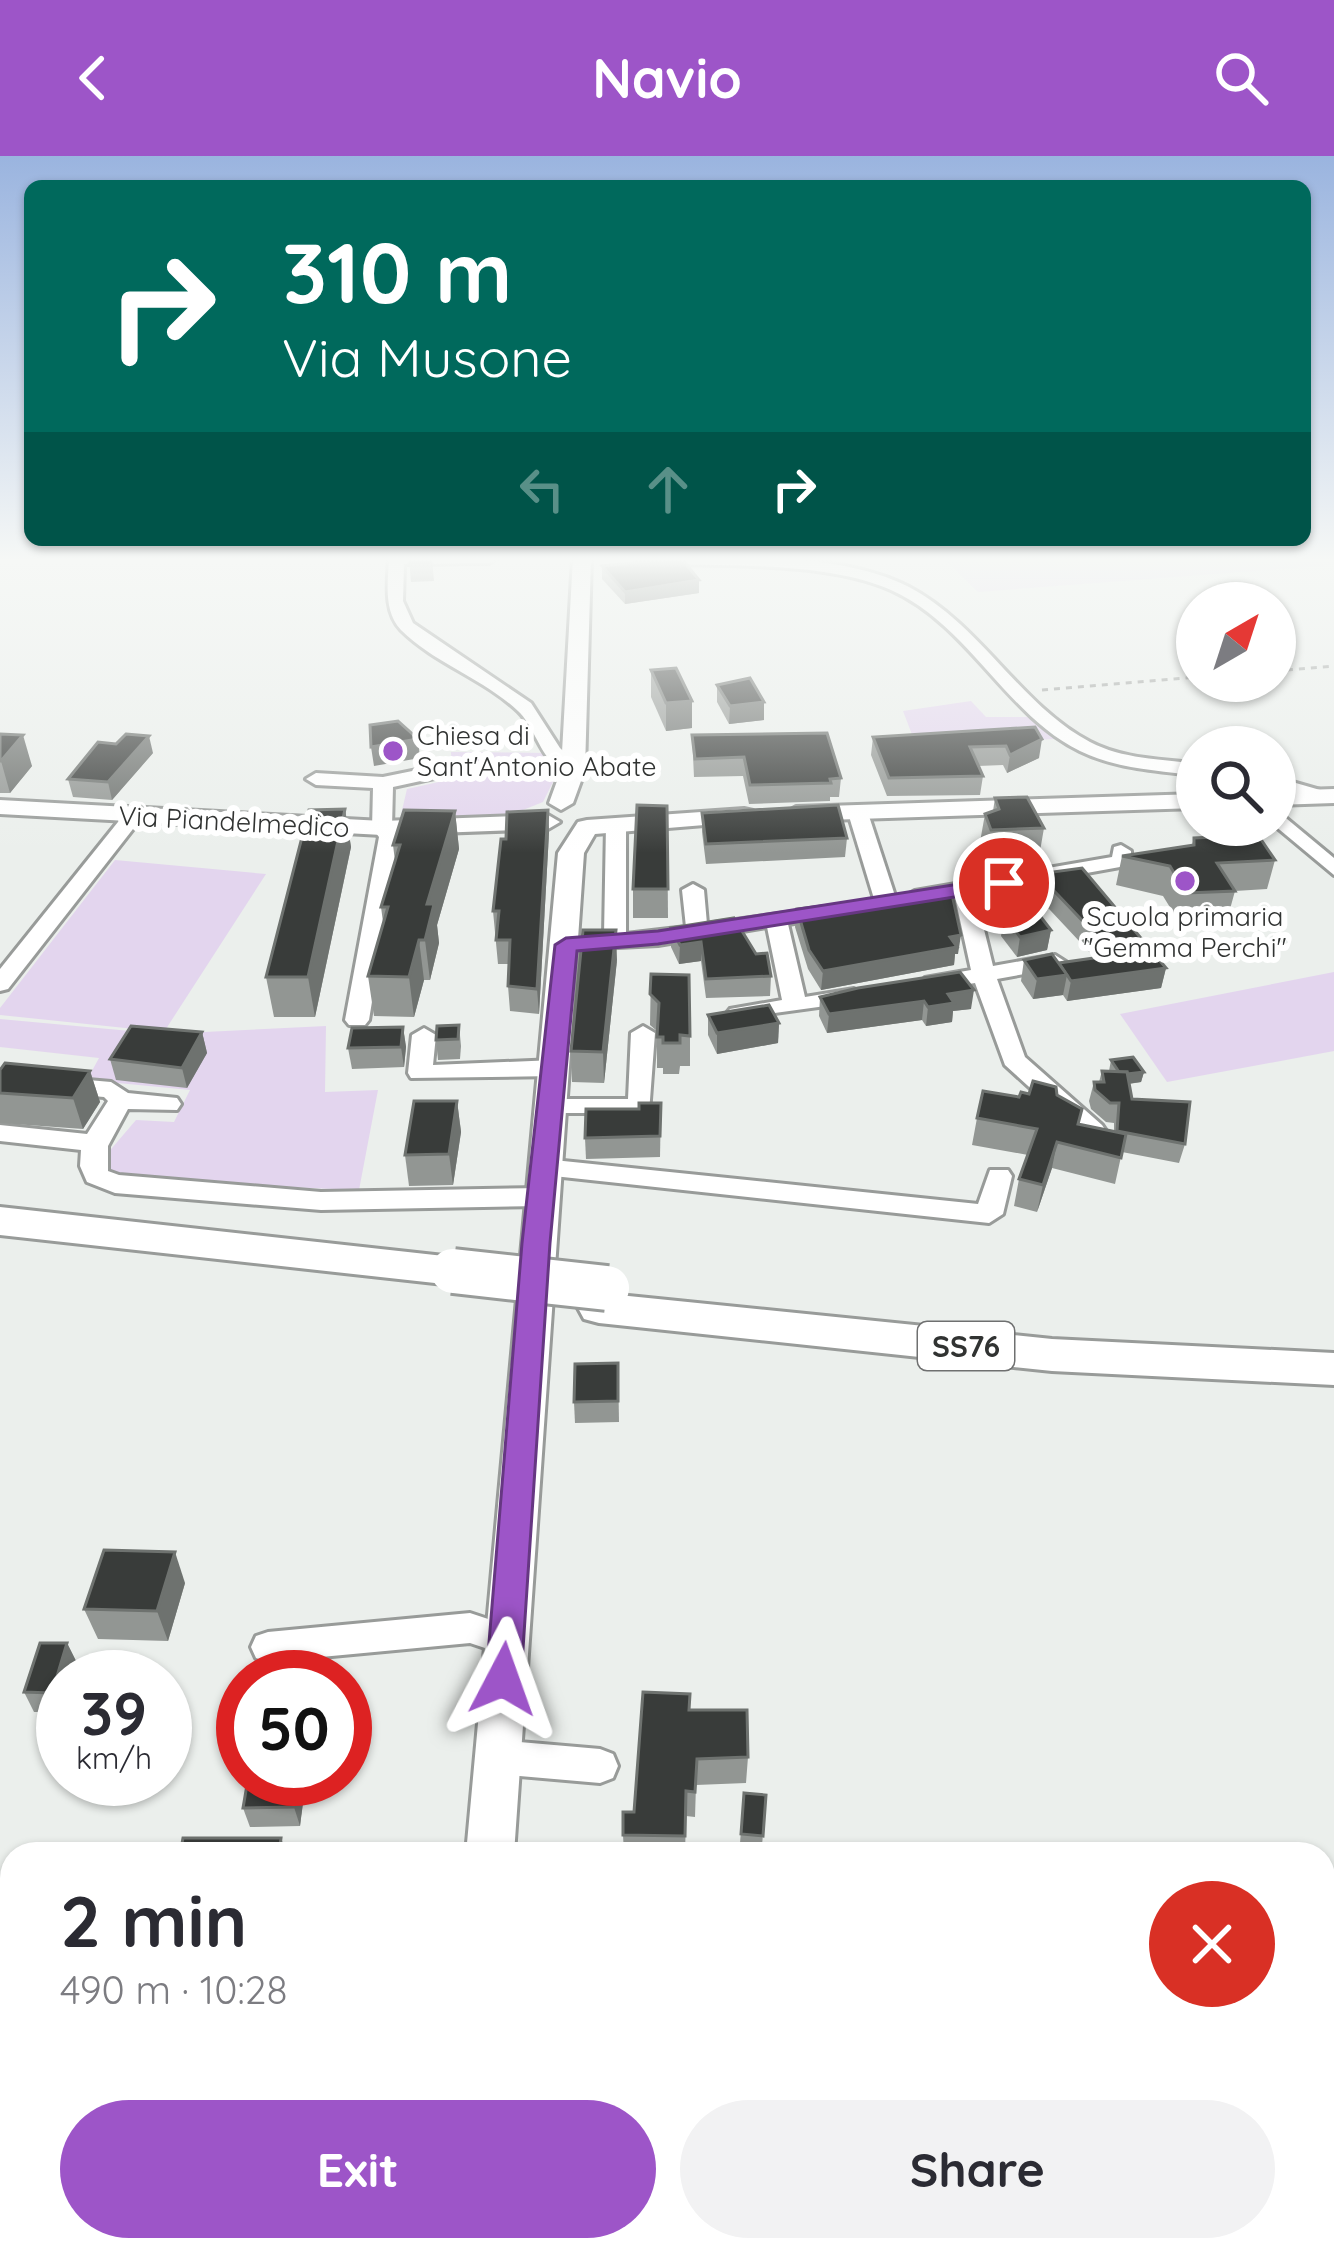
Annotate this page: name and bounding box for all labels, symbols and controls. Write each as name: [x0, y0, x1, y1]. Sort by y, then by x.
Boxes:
text: Navio: [592, 44, 742, 112]
icon: back: [60, 45, 126, 111]
icon: search: [1208, 45, 1274, 111]
text: 310 m: [282, 219, 512, 324]
icon: right: [84, 228, 240, 384]
text: Via Musone: [282, 323, 572, 391]
icon: left: [509, 456, 575, 522]
icon: ahead: [635, 456, 701, 522]
icon: right: [761, 456, 827, 522]
north arrow: [1176, 582, 1296, 702]
map controls: [1176, 582, 1296, 846]
place label: Chiesa di Sant'Antonio Abate: [417, 718, 656, 783]
button: search: [1176, 726, 1296, 846]
marker: Chiesa di Sant'Antonio Abate: [380, 738, 406, 764]
street label: Via Piandelmedico: [118, 798, 350, 844]
pin: [953, 832, 1055, 934]
icon: arrive: [971, 850, 1037, 916]
marker: Scuola primaria "Gemma Perchi": [1172, 868, 1198, 894]
place label: Scuola primaria "Gemma Perchi": [1083, 899, 1287, 964]
road number: SS76: [918, 1322, 1014, 1370]
position arrow: [440, 1616, 566, 1742]
speed limit sign: 50: [216, 1650, 372, 1806]
text: 39: [81, 1675, 147, 1750]
text: km/h: [76, 1739, 152, 1777]
text: 2 min: [60, 1875, 247, 1965]
button: close: [1149, 1881, 1275, 2007]
text: 490 m · 10:28: [60, 1965, 287, 2014]
button: Exit: [60, 2100, 656, 2238]
button: Share: [680, 2100, 1275, 2238]

